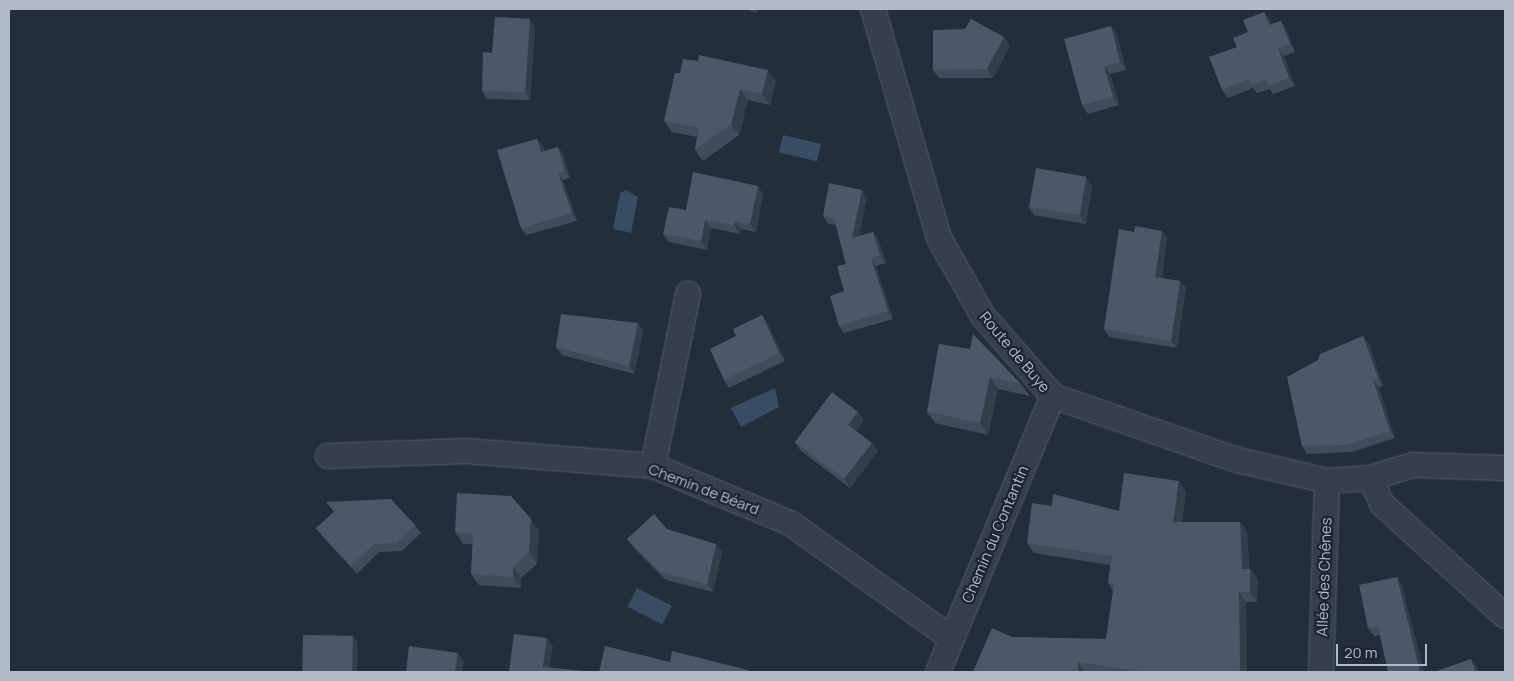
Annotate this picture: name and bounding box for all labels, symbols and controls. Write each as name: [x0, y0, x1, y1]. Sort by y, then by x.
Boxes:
street label: Route de Buye: [976, 308, 1054, 396]
street label: Chemin de Béard: [646, 460, 762, 518]
street label: Chemin du Contantin: [958, 463, 1032, 605]
street label: Allée des Chênes: [1313, 517, 1335, 637]
scale bar: [1339, 634, 1430, 666]
text: 20 m: [1344, 642, 1377, 663]

